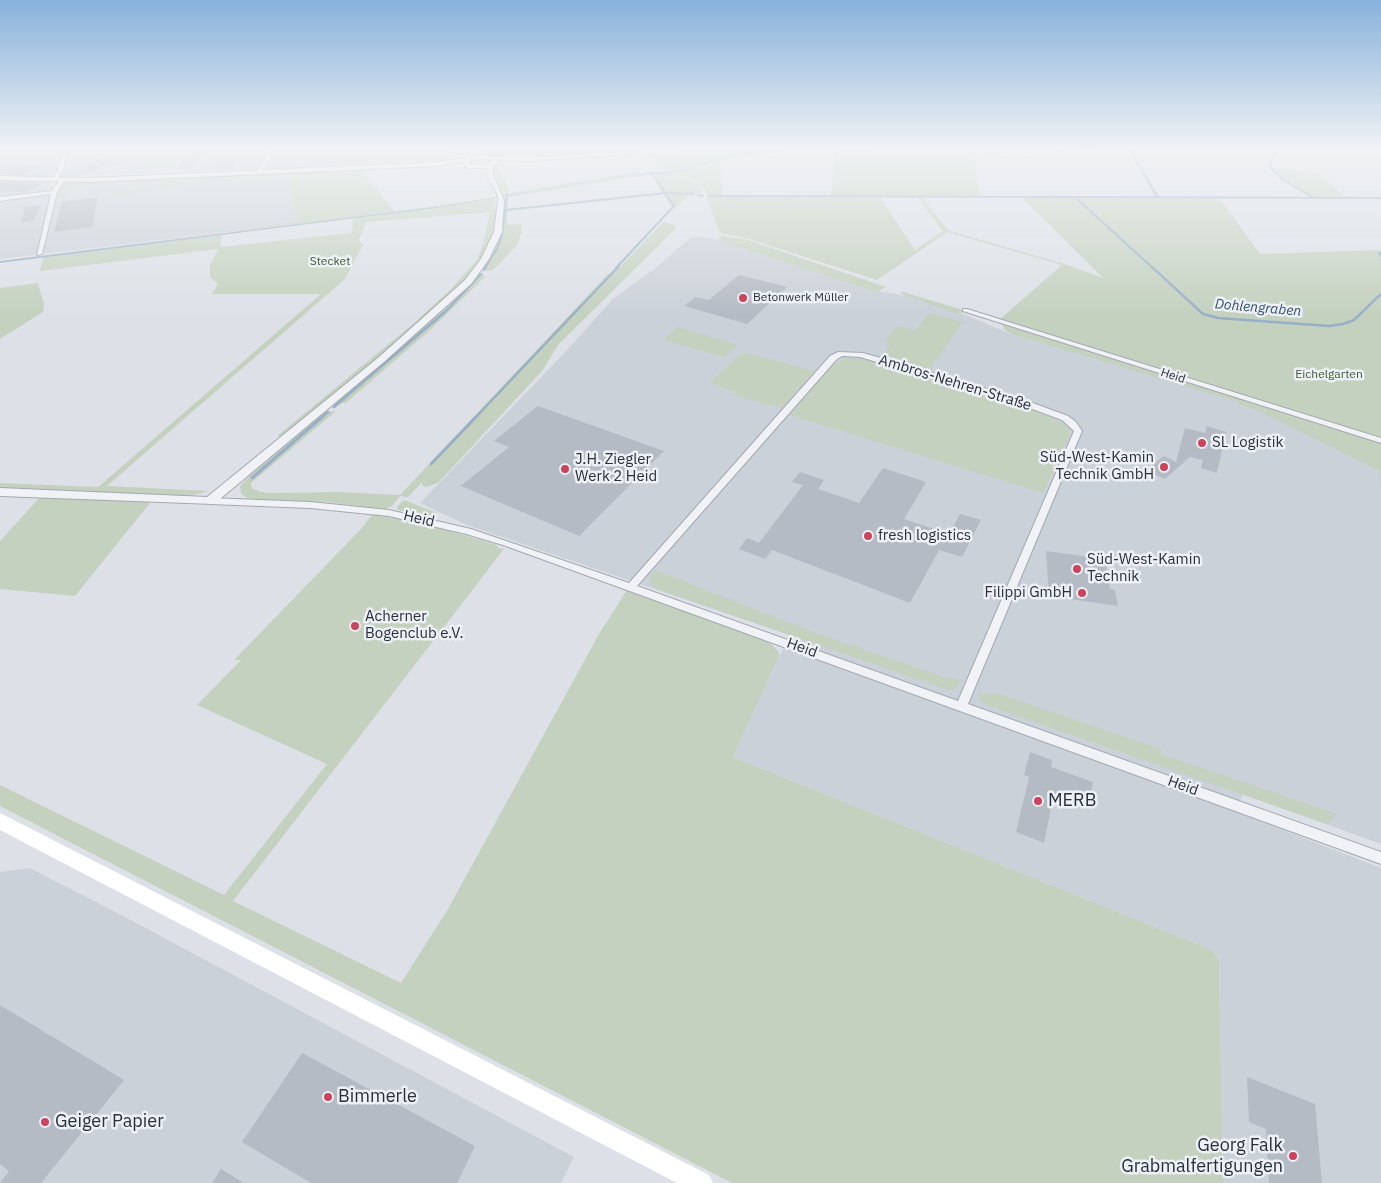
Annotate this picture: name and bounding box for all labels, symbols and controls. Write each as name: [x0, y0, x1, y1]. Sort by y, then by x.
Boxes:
park label: Stecket: [310, 255, 350, 269]
place label: Betonwerk Müller: [753, 291, 848, 305]
marker: Betonwerk Müller: [737, 292, 749, 304]
water label: Dohlengraben: [1214, 296, 1302, 320]
street label: Ambros-Nehren-Straße: [876, 351, 1034, 415]
street label: Heid: [1159, 365, 1187, 387]
park label: Eichelgarten: [1295, 368, 1363, 382]
place label: SL Logistik: [1212, 434, 1283, 452]
marker: SL Logistik: [1196, 437, 1208, 449]
place label: Süd-West-Kamin Technik GmbH: [1040, 449, 1154, 484]
place label: J.H. Ziegler Werk 2 Heid: [575, 451, 657, 486]
marker: Süd-West-Kamin Technik GmbH: [1158, 461, 1170, 473]
marker: J.H. Ziegler Werk 2 Heid: [559, 463, 571, 475]
street label: Heid: [402, 507, 436, 531]
place label: fresh logistics: [878, 527, 971, 545]
marker: fresh logistics: [862, 530, 874, 542]
place label: Süd-West-Kamin Technik: [1087, 551, 1201, 586]
marker: Süd-West-Kamin Technik: [1071, 563, 1083, 575]
place label: Filippi GmbH: [985, 584, 1072, 602]
marker: Filippi GmbH: [1076, 587, 1088, 599]
place label: Acherner Bogenclub e.V.: [365, 608, 464, 643]
marker: Acherner Bogenclub e.V.: [349, 620, 361, 632]
street label: Heid: [784, 634, 820, 662]
street label: Heid: [1165, 772, 1201, 800]
place label: MERB: [1048, 790, 1096, 812]
marker: MERB: [1032, 795, 1044, 807]
place label: Bimmerle: [338, 1086, 417, 1108]
marker: Bimmerle: [322, 1091, 334, 1103]
place label: Geiger Papier: [55, 1111, 164, 1133]
marker: Geiger Papier: [39, 1116, 51, 1128]
place label: Georg Falk Grabmalfertigungen: [1121, 1135, 1283, 1178]
marker: Georg Falk Grabmalfertigungen: [1287, 1150, 1299, 1162]

